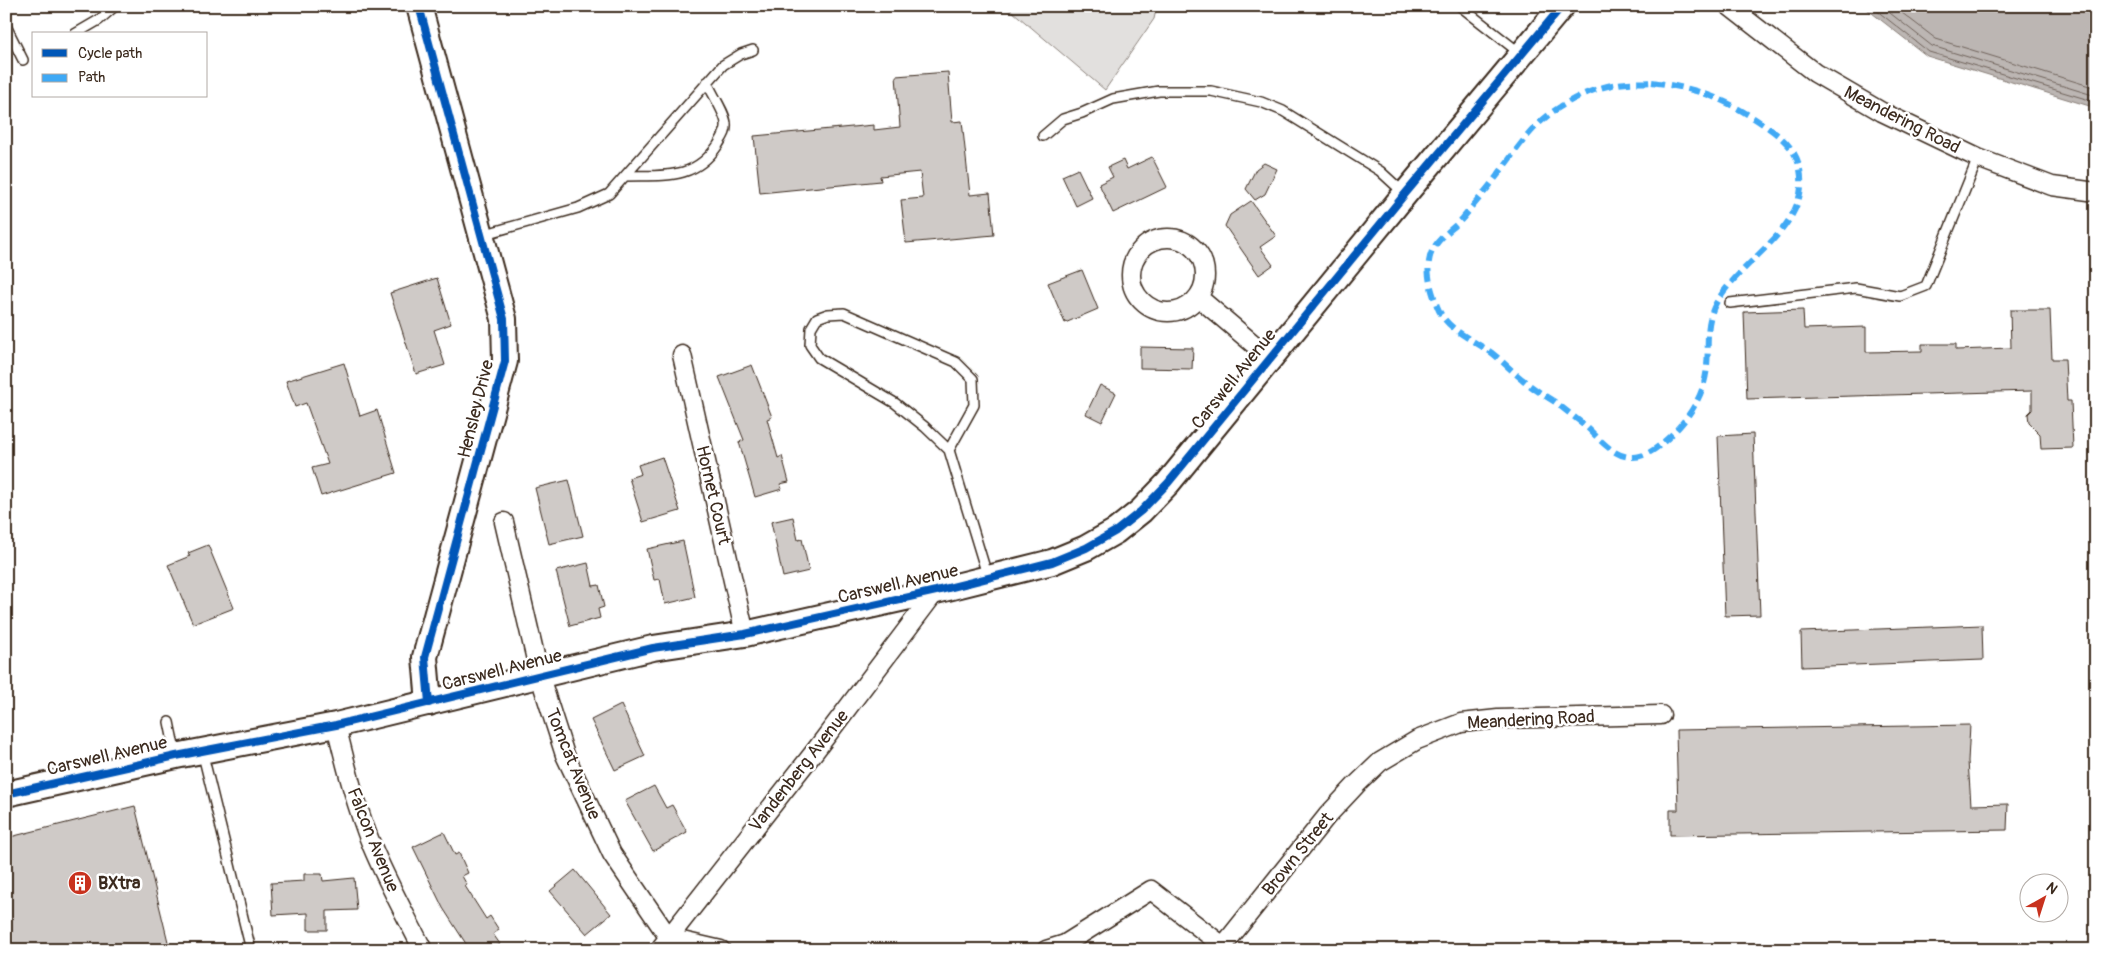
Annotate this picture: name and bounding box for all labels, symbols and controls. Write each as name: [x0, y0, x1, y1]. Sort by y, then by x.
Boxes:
legend: [32, 32, 208, 98]
text: Cycle path: [78, 44, 142, 63]
text: Path: [78, 68, 105, 87]
street label: Meandering Road: [1840, 81, 1964, 159]
street label: Carswell Avenue: [1186, 324, 1282, 434]
street label: Hensley Drive: [453, 357, 499, 460]
street label: Hornet Court: [690, 443, 736, 548]
street label: Carswell Avenue: [836, 559, 961, 609]
street label: Carswell Avenue: [440, 644, 564, 696]
street label: Tomcat Avenue: [540, 705, 606, 823]
street label: Vandenberg Avenue: [744, 705, 854, 837]
street label: Meandering Road: [1467, 705, 1595, 735]
street label: Carswell Avenue: [45, 731, 170, 781]
street label: Falcon Avenue: [342, 784, 404, 896]
street label: Brown Street: [1257, 807, 1339, 900]
building icon: BXtra: [67, 870, 93, 896]
place label: BXtra: [98, 872, 141, 895]
north arrow: [2020, 874, 2070, 924]
text: N: [2043, 879, 2061, 898]

